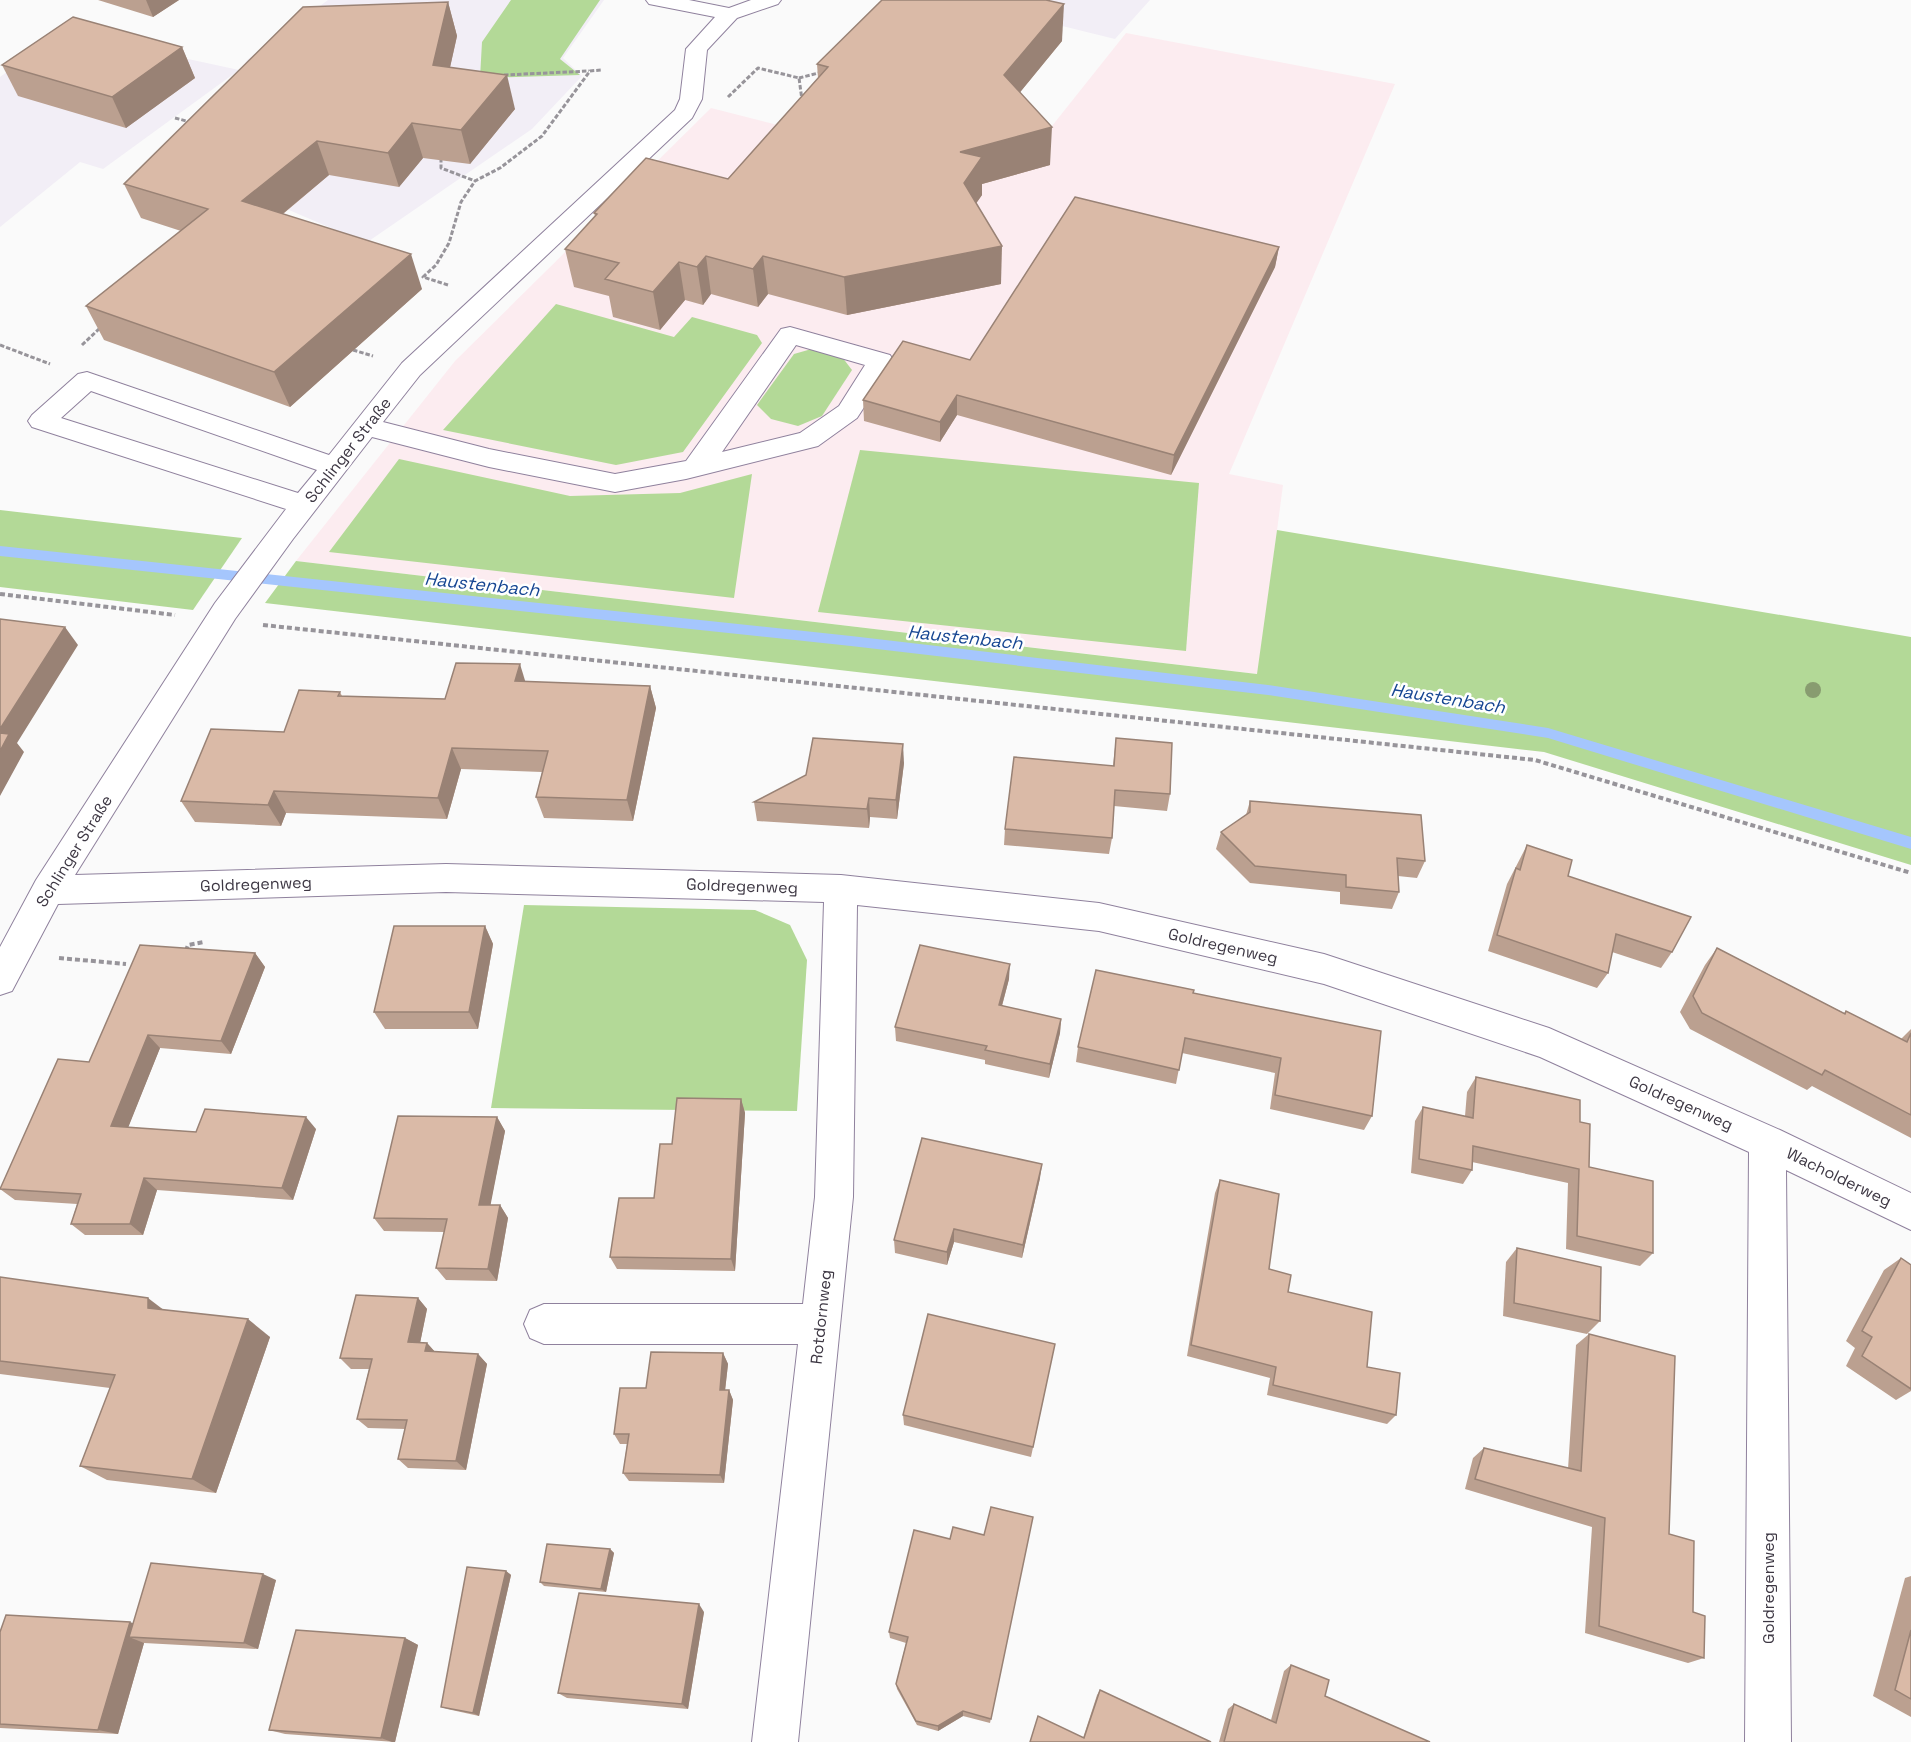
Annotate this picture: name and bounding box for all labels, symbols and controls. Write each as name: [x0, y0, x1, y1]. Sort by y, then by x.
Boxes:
street label: Schlinger Straße: [300, 393, 396, 507]
water label: Haustenbach: [423, 567, 542, 602]
water label: Haustenbach: [906, 620, 1025, 655]
water label: Haustenbach: [1389, 678, 1508, 719]
street label: Schlinger Straße: [31, 791, 117, 911]
street label: Goldregenweg: [200, 872, 312, 896]
street label: Goldregenweg: [686, 874, 798, 898]
street label: Goldregenweg: [1166, 923, 1280, 969]
street label: Goldregenweg: [1626, 1071, 1736, 1135]
street label: Wacholderweg: [1783, 1143, 1895, 1211]
street label: Rotdornweg: [806, 1269, 836, 1365]
street label: Goldregenweg: [1758, 1532, 1779, 1644]

